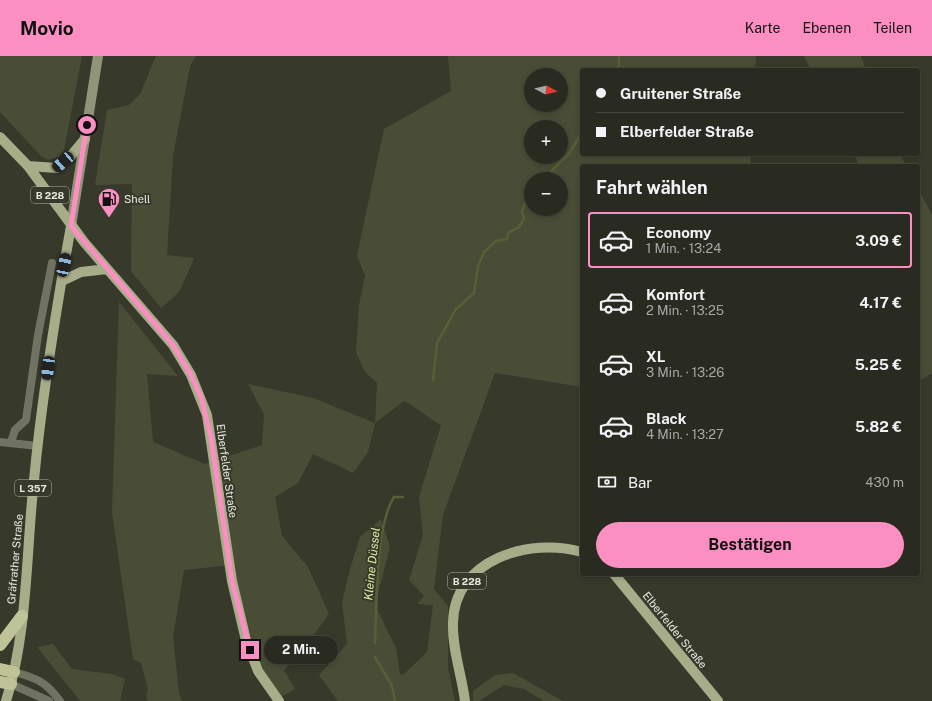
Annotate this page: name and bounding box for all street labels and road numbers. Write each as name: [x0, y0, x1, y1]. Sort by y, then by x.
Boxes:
road number: B 228: [31, 187, 69, 203]
street label: Elberfelder Straße: [214, 423, 240, 519]
road number: L 357: [15, 480, 51, 496]
street label: Gräfrather Straße: [5, 513, 25, 605]
road number: B 228: [448, 573, 486, 589]
street label: Elberfelder Straße: [640, 589, 710, 671]

